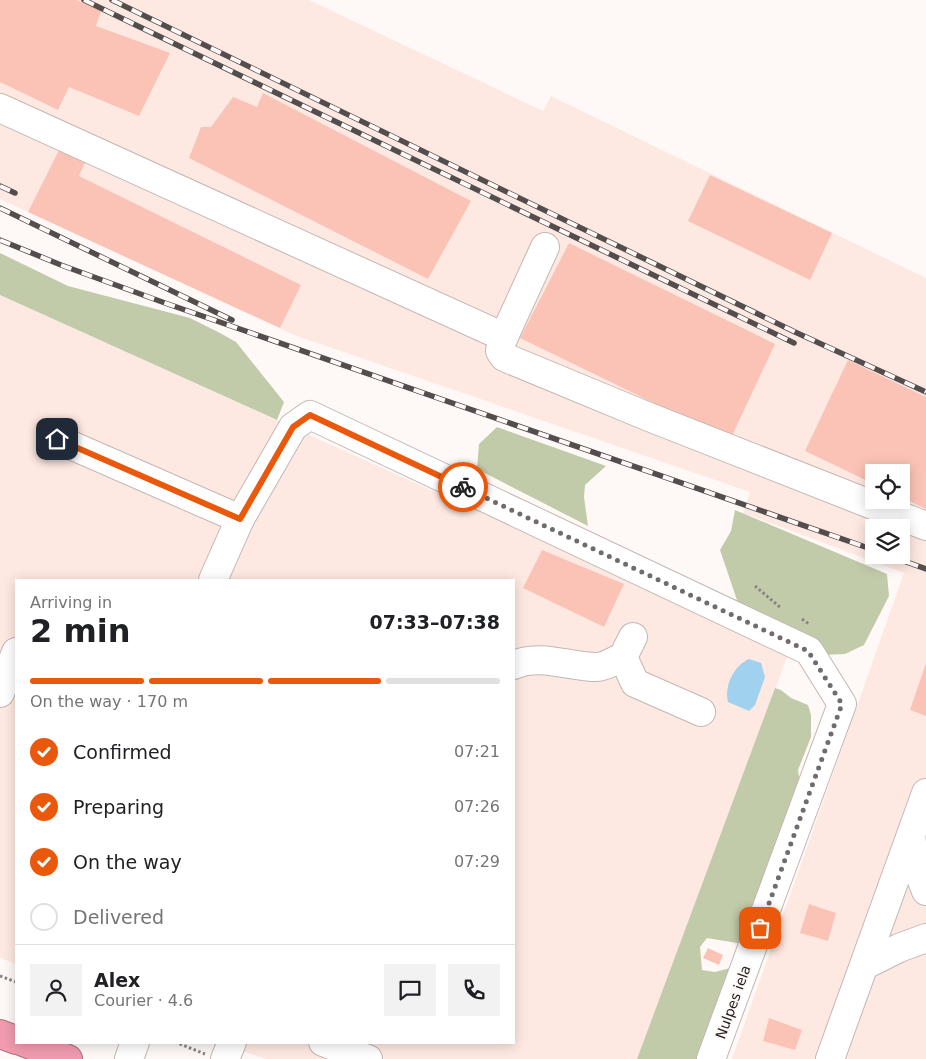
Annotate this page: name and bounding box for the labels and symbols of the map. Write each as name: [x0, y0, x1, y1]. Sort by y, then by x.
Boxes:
pin: [36, 418, 78, 460]
courier: [438, 462, 488, 512]
pin: [739, 907, 781, 949]
street label: Nulpes iela: [712, 963, 754, 1041]

